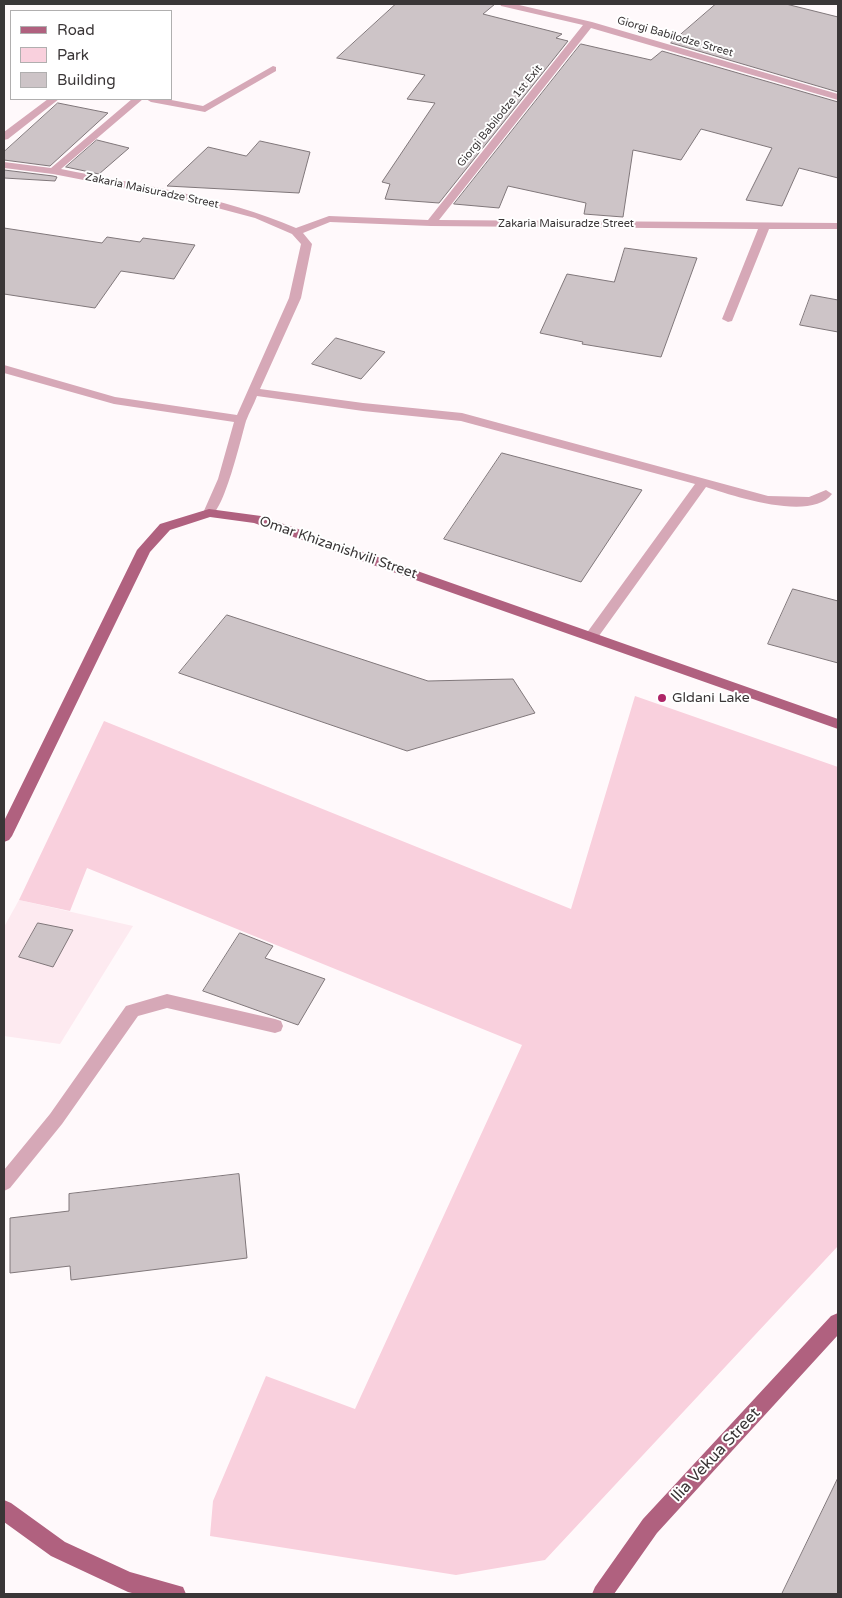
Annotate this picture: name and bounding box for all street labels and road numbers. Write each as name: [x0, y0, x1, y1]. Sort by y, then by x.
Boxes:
street label: Giorgi Babilodze Street: [615, 14, 735, 60]
street label: Giorgi Babilodze 1st Exit: [455, 62, 545, 170]
street label: Zakaria Maisuradze Street: [84, 170, 220, 212]
street label: Zakaria Maisuradze Street: [498, 217, 634, 231]
street label: Omar Khizanishvili Street: [257, 513, 419, 583]
street label: Ilia Vekua Street: [667, 1404, 765, 1506]

